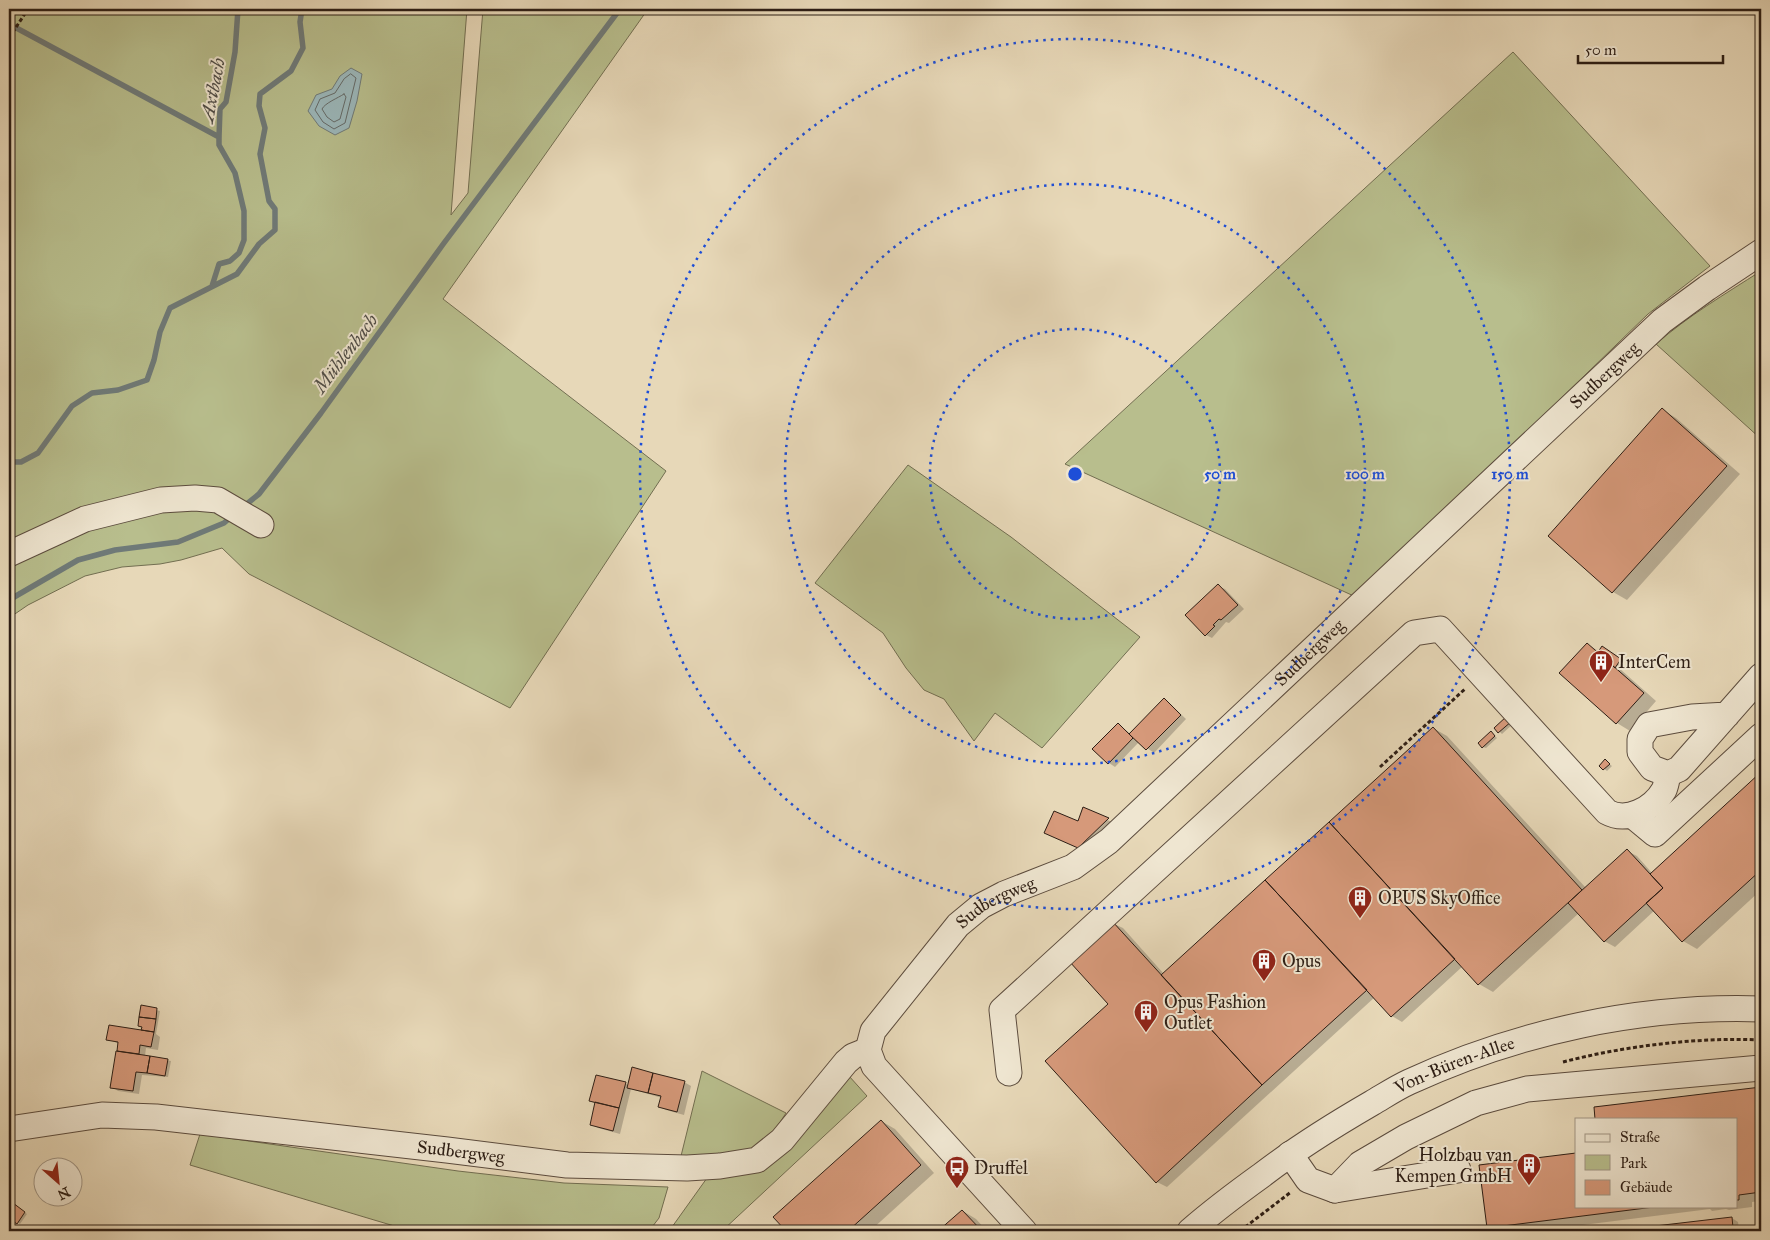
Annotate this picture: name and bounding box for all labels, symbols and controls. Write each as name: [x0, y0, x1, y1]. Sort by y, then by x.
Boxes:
scale bar: [1578, 32, 1722, 64]
text: 50 m: [1585, 41, 1617, 59]
water label: Axtbach: [195, 56, 230, 126]
water label: Mühlenbach: [307, 309, 383, 399]
street label: Sudbergweg: [1565, 336, 1645, 413]
centre of rings: [1066, 465, 1084, 483]
text: 50 m: [1204, 465, 1236, 483]
text: 100 m: [1345, 465, 1385, 483]
text: 150 m: [1491, 465, 1529, 483]
street label: Sudbergweg: [1270, 614, 1350, 691]
building icon: InterCem: [1588, 649, 1614, 683]
place label: InterCem: [1618, 651, 1691, 673]
street label: Sudbergweg: [951, 872, 1039, 933]
building icon: OPUS SkyOffice: [1347, 885, 1373, 919]
place label: OPUS SkyOffice: [1378, 887, 1500, 909]
building icon: Opus: [1251, 948, 1277, 982]
place label: Opus: [1282, 950, 1321, 972]
place label: Opus Fashion Outlet: [1164, 991, 1266, 1034]
building icon: Opus Fashion Outlet: [1133, 999, 1159, 1033]
street label: Von-Büren-Allee: [1390, 1032, 1517, 1099]
legend: [1575, 1118, 1738, 1208]
text: Straße: [1620, 1128, 1660, 1146]
street label: Sudbergweg: [416, 1136, 507, 1169]
place label: Holzbau van Kempen GmbH: [1394, 1144, 1512, 1187]
building icon: Holzbau van Kempen GmbH: [1516, 1152, 1542, 1186]
text: Park: [1620, 1154, 1647, 1172]
bus stop icon: Druffel: [944, 1155, 970, 1189]
place label: Druffel: [974, 1157, 1028, 1179]
north arrow: [32, 1158, 82, 1208]
text: Gebäude: [1620, 1178, 1673, 1196]
text: N: [54, 1183, 73, 1203]

